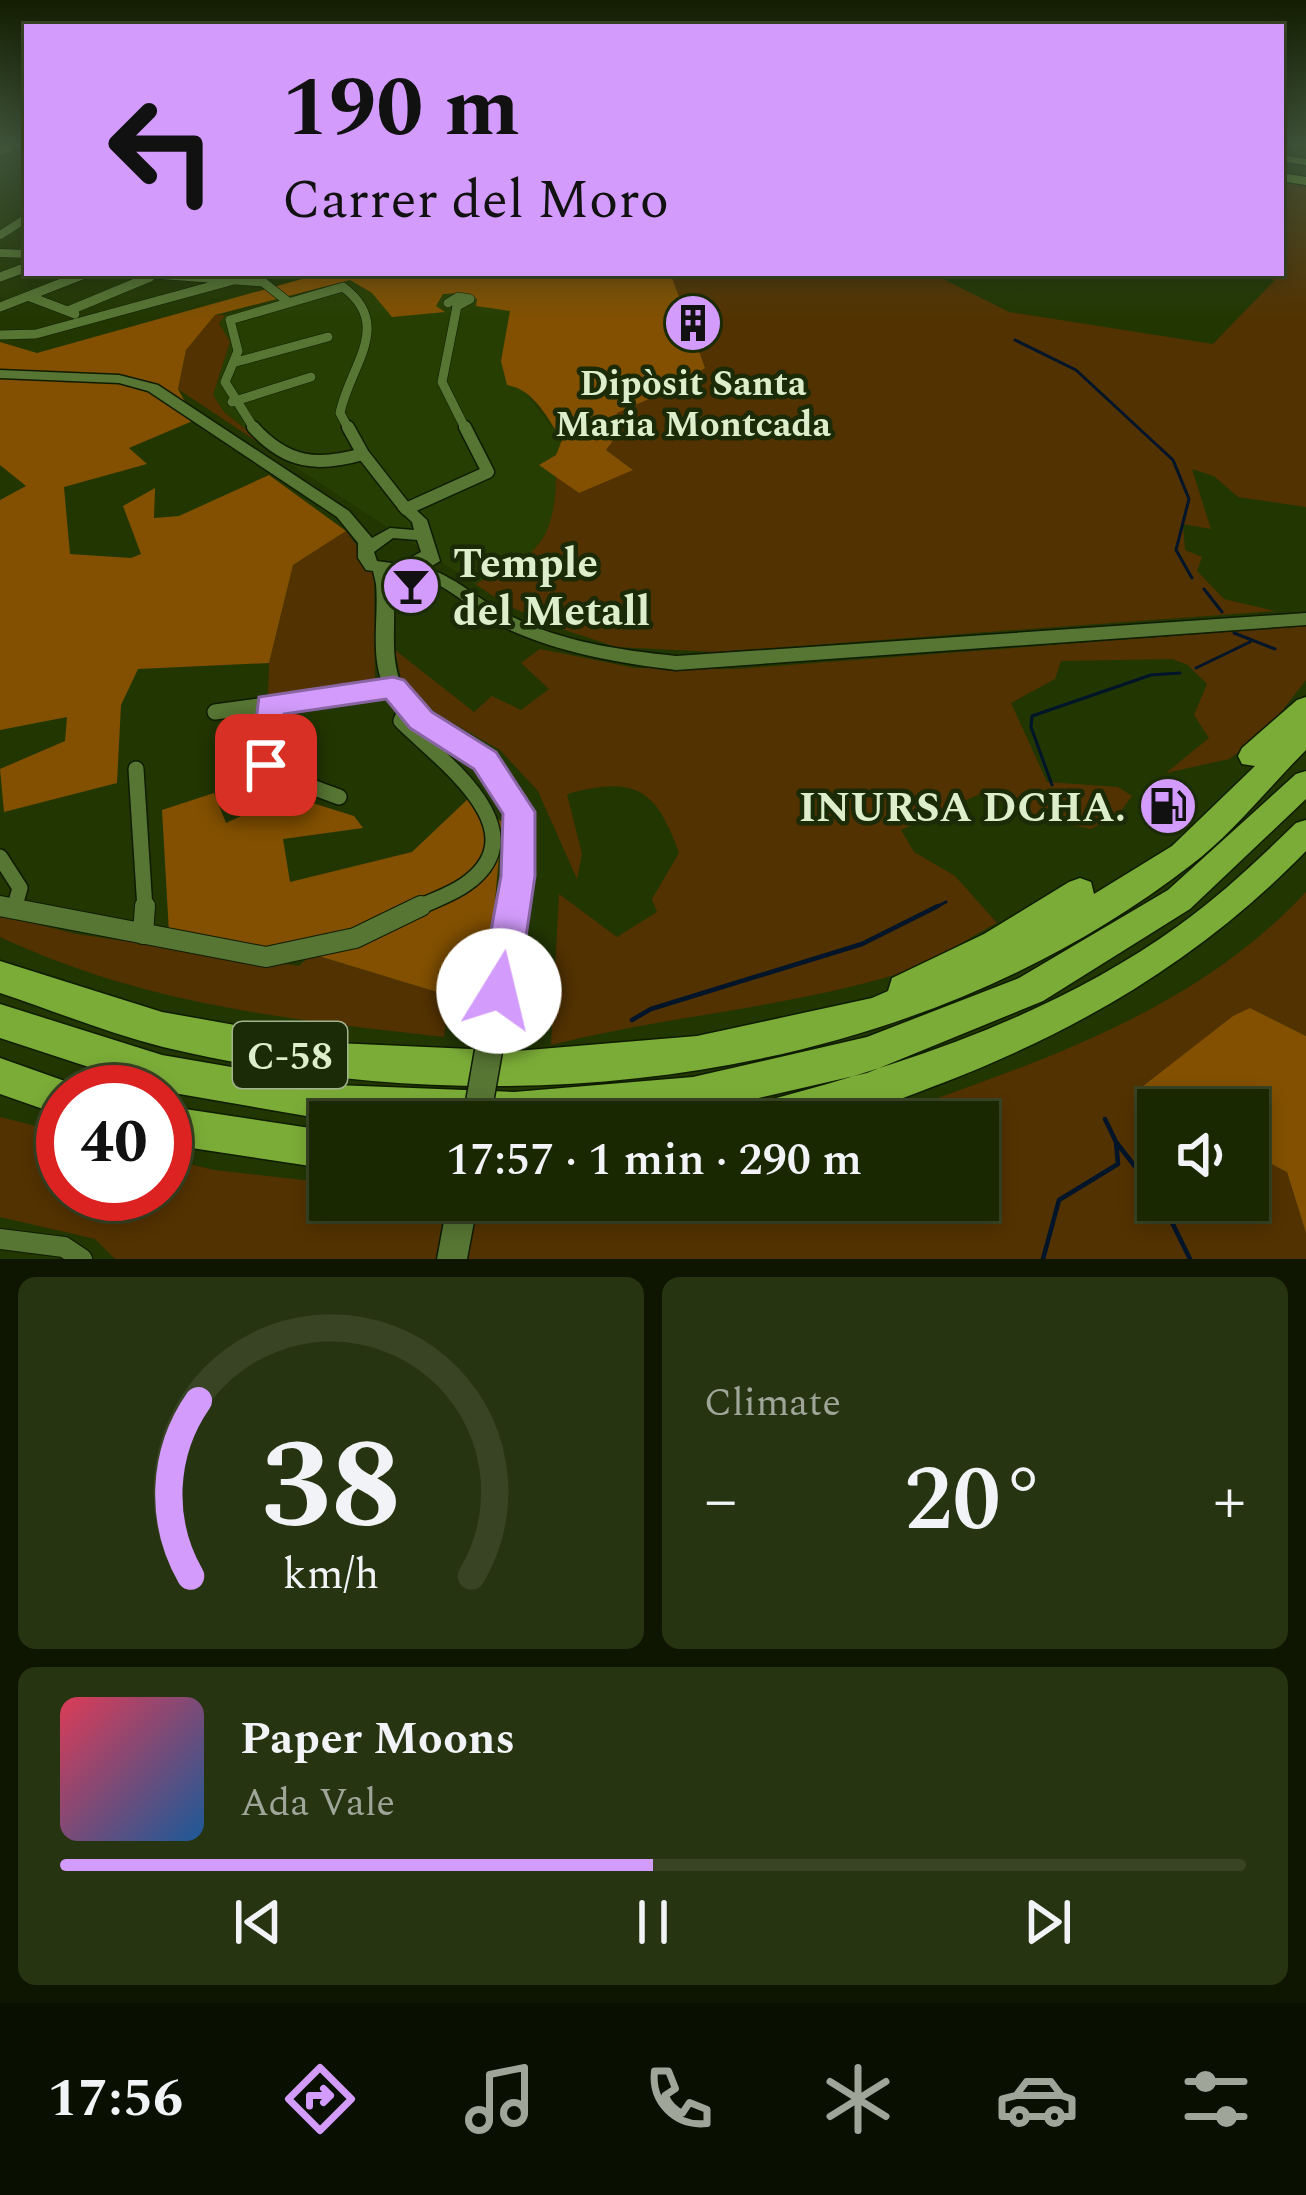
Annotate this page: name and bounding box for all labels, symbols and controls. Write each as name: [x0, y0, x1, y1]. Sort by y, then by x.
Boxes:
text: 190 m: [282, 45, 520, 173]
icon: left: [84, 72, 240, 228]
text: Carrer del Moro: [282, 160, 669, 242]
building icon: Dipòsit Santa Maria Montcada: [662, 292, 724, 354]
place label: Dipòsit Santa Maria Montcada: [555, 357, 832, 453]
place label: Temple del Metall: [453, 533, 650, 644]
bar icon: Temple del Metall: [380, 555, 442, 617]
pin: [215, 714, 317, 816]
icon: arrive: [233, 732, 299, 798]
fuel station icon: INURSA DCHA.: [1137, 775, 1199, 837]
place label: INURSA DCHA.: [799, 777, 1126, 840]
position arrow: [436, 928, 562, 1054]
road number: C-58: [233, 1022, 347, 1088]
speed limit sign: 40: [36, 1065, 192, 1221]
map controls: [1137, 1089, 1269, 1221]
button: sound: [1137, 1089, 1269, 1221]
text: 17:57 · 1 min · 290 m: [446, 1126, 862, 1195]
text: Climate: [704, 1374, 841, 1433]
text: 38: [261, 1393, 401, 1583]
text: 20°: [904, 1433, 1046, 1570]
text: −: [704, 1451, 737, 1552]
text: +: [1213, 1451, 1246, 1552]
text: km/h: [283, 1543, 379, 1608]
text: Paper Moons: [240, 1705, 515, 1774]
text: Ada Vale: [240, 1774, 395, 1833]
icon: previous: [225, 1889, 291, 1955]
icon: pause: [620, 1889, 686, 1955]
icon: next: [1015, 1889, 1081, 1955]
icon: directions: [278, 2057, 362, 2141]
icon: music: [458, 2057, 542, 2141]
icon: phone: [637, 2057, 721, 2141]
icon: climate: [816, 2057, 900, 2141]
icon: car: [995, 2057, 1079, 2141]
icon: filters: [1174, 2057, 1258, 2141]
text: 17:56: [48, 2058, 183, 2140]

